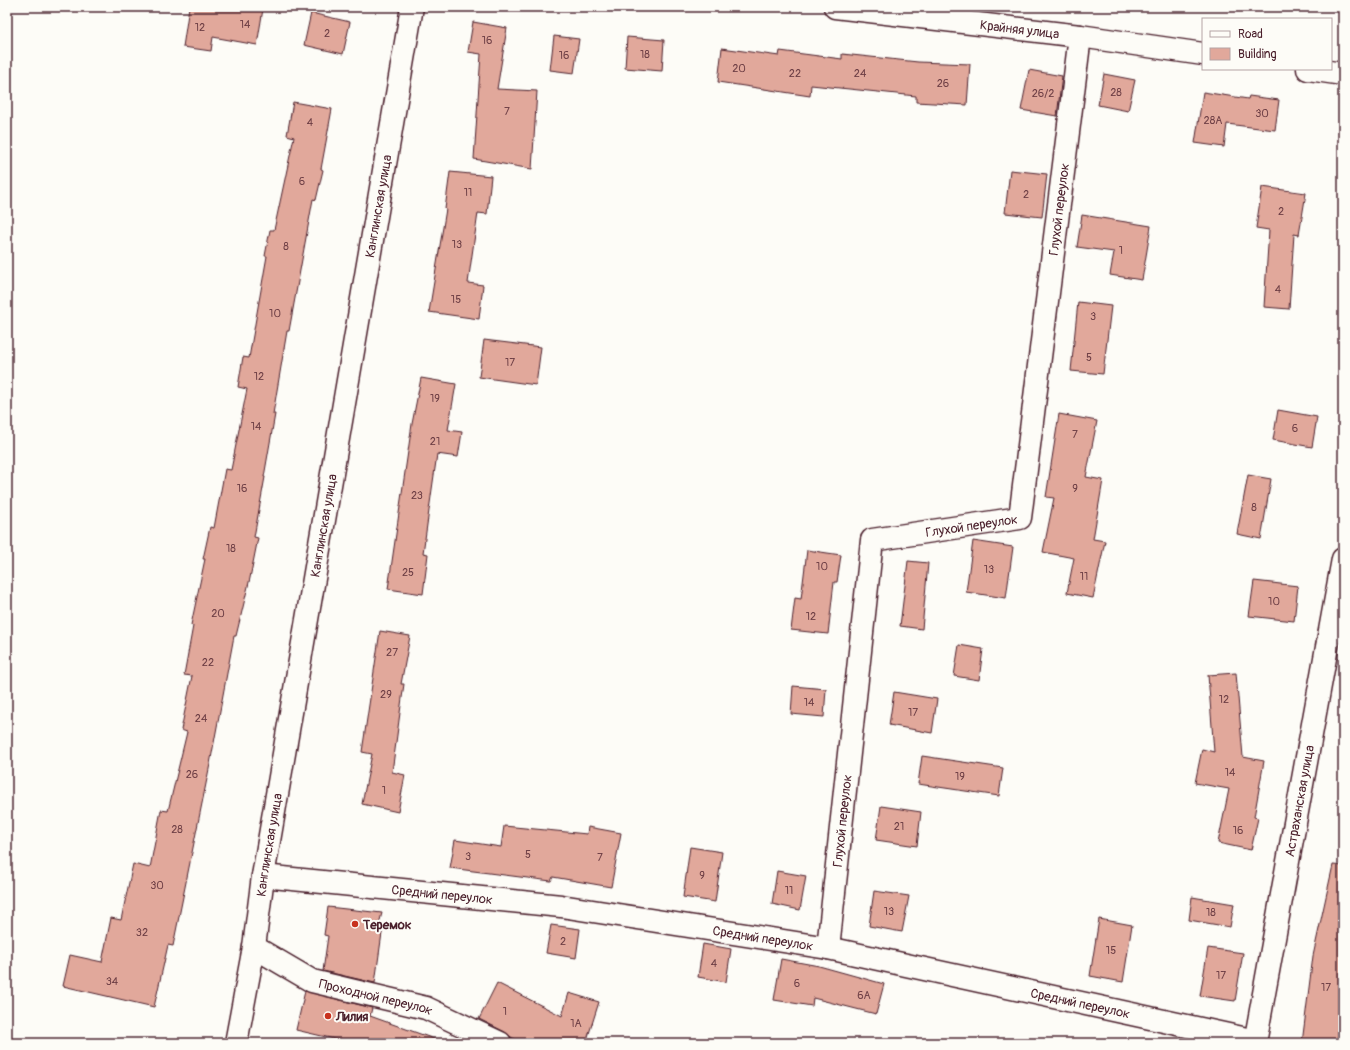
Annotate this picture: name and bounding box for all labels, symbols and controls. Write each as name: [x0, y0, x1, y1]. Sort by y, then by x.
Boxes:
street label: Крайняя улица: [979, 17, 1060, 42]
house number: 14: [240, 18, 251, 31]
legend: [1202, 18, 1332, 70]
house number: 12: [195, 21, 205, 34]
house number: 2: [324, 27, 330, 40]
text: Road: [1238, 27, 1263, 42]
house number: 16: [482, 34, 492, 47]
text: Building: [1238, 47, 1277, 62]
house number: 18: [640, 48, 650, 61]
house number: 16: [559, 49, 569, 62]
house number: 20: [732, 62, 746, 75]
house number: 22: [789, 67, 801, 80]
house number: 24: [854, 67, 867, 80]
house number: 26: [937, 77, 949, 90]
house number: 28: [1110, 86, 1122, 99]
house number: 26/2: [1032, 87, 1054, 100]
house number: 7: [504, 105, 510, 118]
house number: 30: [1255, 107, 1269, 120]
house number: 28А: [1204, 114, 1222, 127]
house number: 4: [307, 116, 314, 129]
street label: Канглинская улица: [362, 153, 396, 259]
street label: Глухой переулок: [1046, 162, 1073, 257]
house number: 6: [299, 175, 305, 188]
house number: 11: [464, 186, 472, 199]
house number: 2: [1023, 188, 1029, 201]
house number: 2: [1278, 205, 1284, 218]
house number: 13: [452, 238, 462, 251]
house number: 8: [283, 240, 289, 253]
house number: 1: [1119, 244, 1123, 257]
house number: 4: [1275, 283, 1282, 296]
house number: 15: [451, 293, 461, 306]
house number: 10: [269, 307, 281, 320]
house number: 3: [1090, 310, 1096, 323]
house number: 5: [1086, 351, 1092, 364]
house number: 17: [505, 356, 515, 369]
house number: 12: [254, 370, 264, 383]
house number: 19: [430, 392, 440, 405]
house number: 14: [251, 420, 262, 433]
house number: 6: [1292, 422, 1298, 435]
house number: 7: [1072, 428, 1078, 441]
house number: 21: [430, 435, 440, 448]
street label: Канглинская улица: [307, 473, 341, 578]
house number: 16: [237, 482, 247, 495]
house number: 9: [1072, 482, 1078, 495]
house number: 23: [411, 489, 423, 502]
house number: 8: [1251, 501, 1257, 514]
street label: Глухой переулок: [925, 511, 1019, 541]
house number: 18: [226, 542, 236, 555]
house number: 10: [816, 560, 828, 573]
house number: 13: [984, 563, 994, 576]
house number: 25: [402, 566, 414, 579]
house number: 11: [1080, 570, 1088, 583]
house number: 10: [1268, 595, 1280, 608]
house number: 20: [211, 607, 225, 620]
house number: 12: [806, 610, 816, 623]
house number: 27: [386, 646, 398, 659]
house number: 22: [202, 656, 214, 669]
house number: 29: [380, 688, 392, 701]
house number: 12: [1219, 693, 1229, 706]
house number: 14: [804, 696, 815, 709]
house number: 17: [908, 706, 918, 719]
house number: 24: [195, 712, 208, 725]
street label: Астраханская улица: [1282, 744, 1318, 858]
house number: 14: [1225, 766, 1236, 779]
house number: 26: [186, 768, 198, 781]
house number: 19: [955, 770, 965, 783]
street label: Глухой переулок: [830, 774, 856, 868]
house number: 1: [382, 784, 386, 797]
street label: Канглинская улица: [253, 792, 286, 897]
house number: 21: [894, 820, 904, 833]
house number: 28: [171, 823, 183, 836]
house number: 16: [1233, 824, 1243, 837]
house number: 5: [525, 848, 531, 861]
house number: 3: [465, 850, 471, 863]
house number: 7: [597, 851, 603, 864]
house number: 9: [699, 869, 705, 882]
house number: 30: [150, 879, 164, 892]
street label: Средний переулок: [391, 882, 494, 908]
house number: 11: [785, 884, 793, 897]
house number: 13: [884, 905, 894, 918]
house number: 18: [1206, 906, 1216, 919]
place label: Теремок: [362, 917, 412, 933]
marker: Теремок: [350, 919, 360, 929]
street label: Средний переулок: [711, 923, 815, 955]
house number: 32: [136, 926, 148, 939]
house number: 2: [560, 935, 566, 948]
house number: 15: [1106, 944, 1116, 957]
house number: 4: [711, 957, 718, 970]
house number: 17: [1216, 969, 1226, 982]
house number: 34: [106, 975, 119, 988]
street label: Проходной переулок: [317, 976, 435, 1019]
house number: 6: [794, 977, 800, 990]
house number: 17: [1321, 981, 1331, 994]
street label: Средний переулок: [1029, 985, 1132, 1022]
house number: 6А: [857, 989, 871, 1002]
house number: 1: [503, 1005, 507, 1018]
place label: Лилия: [335, 1009, 368, 1025]
marker: Лилия: [323, 1011, 333, 1021]
house number: 1А: [570, 1017, 582, 1030]

